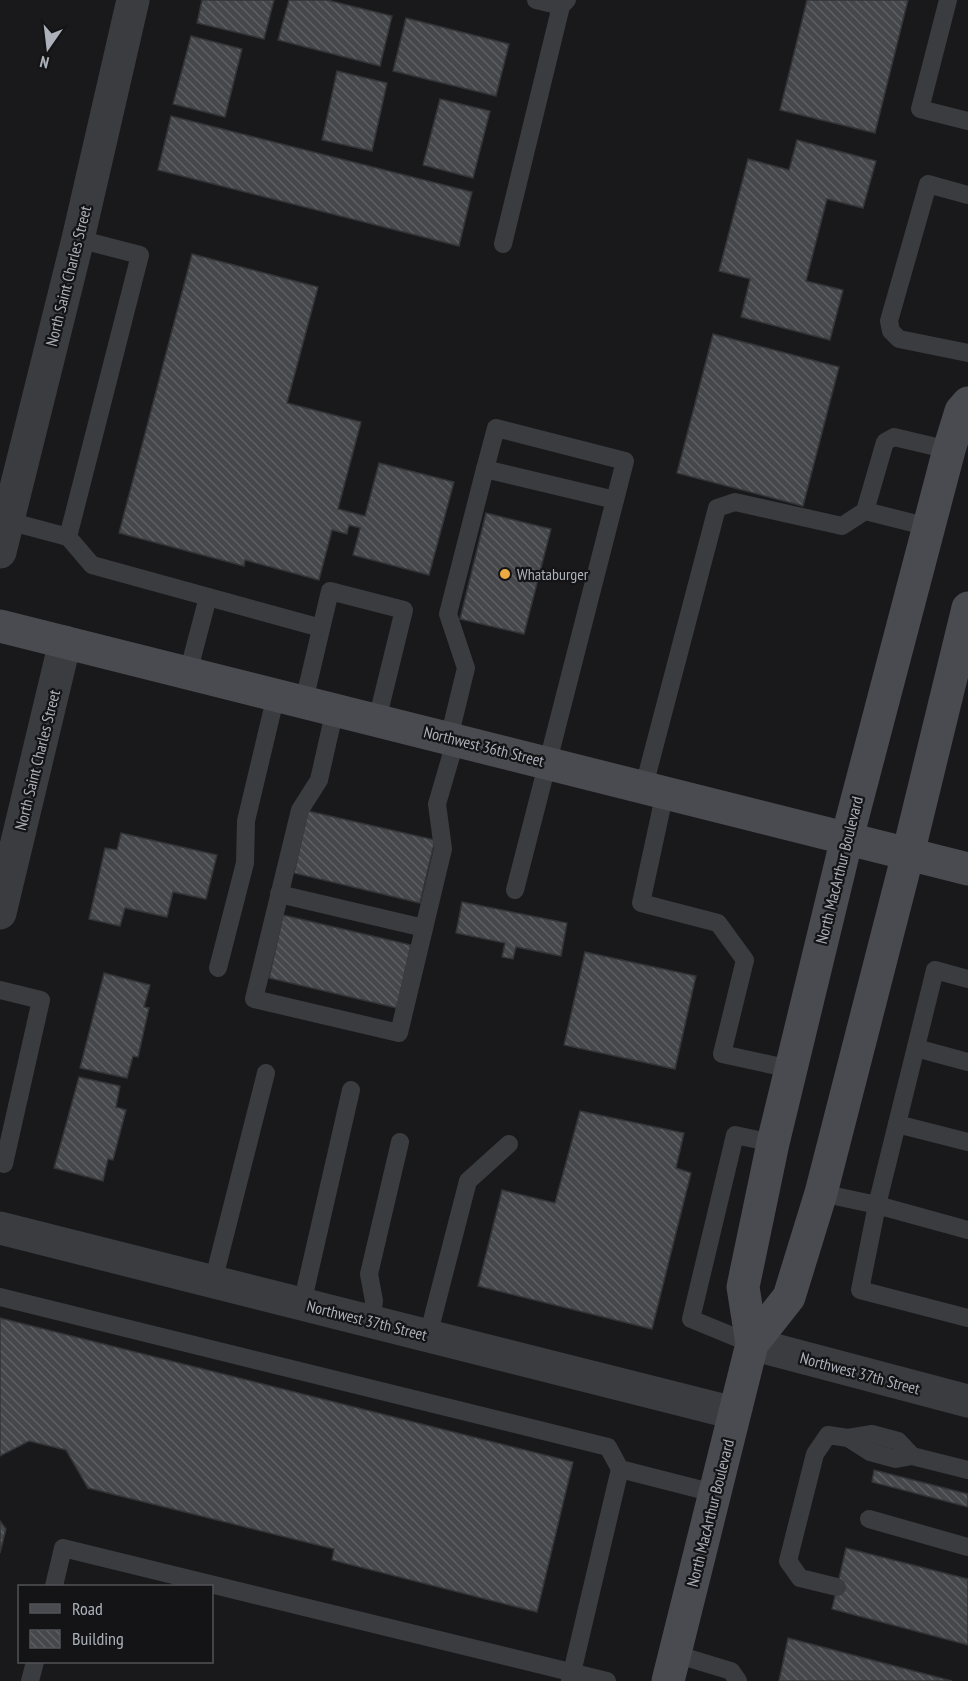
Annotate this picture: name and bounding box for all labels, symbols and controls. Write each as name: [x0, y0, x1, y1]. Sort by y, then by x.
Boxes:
north arrow: [18, 18, 78, 78]
text: N: [38, 52, 51, 73]
street label: North Saint Charles Street: [41, 203, 95, 348]
place label: Whataburger: [517, 564, 589, 584]
marker: Whataburger: [498, 567, 512, 581]
street label: North Saint Charles Street: [10, 687, 64, 832]
street label: Northwest 36th Street: [422, 721, 547, 771]
street label: North MacArthur Boulevard: [811, 794, 867, 946]
street label: Northwest 37th Street: [305, 1295, 430, 1345]
street label: Northwest 37th Street: [798, 1347, 923, 1399]
street label: North MacArthur Boulevard: [682, 1437, 738, 1589]
legend: [18, 1585, 213, 1663]
text: Road: [72, 1597, 103, 1620]
text: Building: [72, 1627, 124, 1650]

